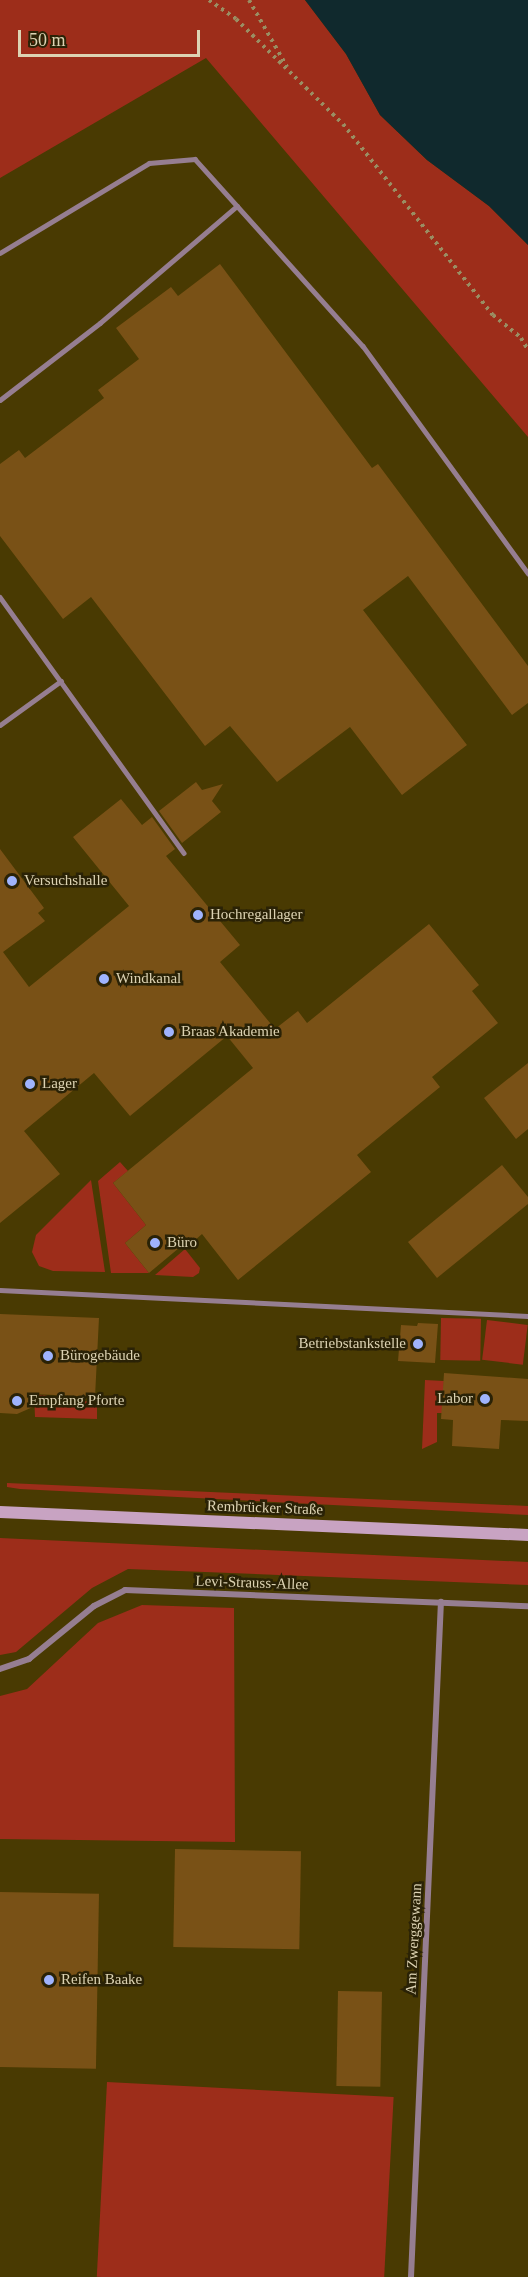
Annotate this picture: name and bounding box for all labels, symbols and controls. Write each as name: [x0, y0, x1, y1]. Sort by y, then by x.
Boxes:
scale bar: [21, 18, 202, 56]
text: 50 m: [29, 30, 66, 50]
place label: Versuchshalle: [24, 872, 107, 890]
marker: Versuchshalle: [5, 874, 19, 888]
place label: Hochregallager: [210, 906, 302, 924]
marker: Hochregallager: [191, 908, 205, 922]
place label: Windkanal: [116, 970, 181, 988]
marker: Windkanal: [97, 972, 111, 986]
place label: Braas Akademie: [181, 1023, 281, 1041]
marker: Braas Akademie: [162, 1025, 176, 1039]
place label: Lager: [42, 1075, 77, 1093]
marker: Lager: [23, 1077, 37, 1091]
place label: Büro: [167, 1234, 197, 1252]
marker: Büro: [148, 1236, 162, 1250]
place label: Betriebstankstelle: [299, 1335, 406, 1353]
marker: Betriebstankstelle: [411, 1337, 425, 1351]
place label: Bürogebäude: [60, 1347, 140, 1365]
marker: Bürogebäude: [41, 1349, 55, 1363]
place label: Labor: [437, 1390, 473, 1408]
place label: Empfang Pforte: [29, 1392, 124, 1410]
marker: Labor: [478, 1392, 492, 1406]
marker: Empfang Pforte: [10, 1394, 24, 1408]
street label: Rembrücker Straße: [207, 1497, 323, 1519]
street label: Levi-Strauss-Allee: [195, 1572, 309, 1594]
street label: Am Zwerggewann: [402, 1883, 426, 1995]
place label: Reifen Baake: [61, 1971, 142, 1989]
marker: Reifen Baake: [42, 1973, 56, 1987]

